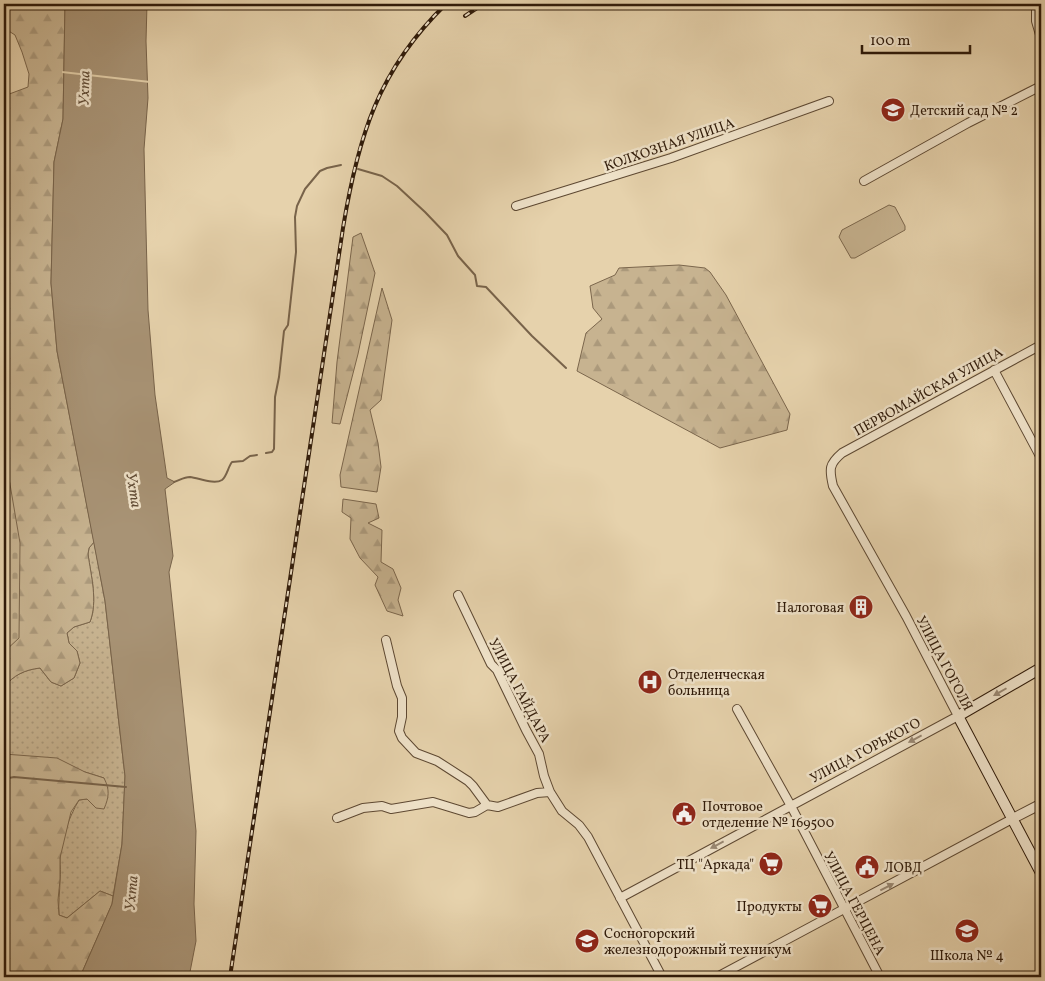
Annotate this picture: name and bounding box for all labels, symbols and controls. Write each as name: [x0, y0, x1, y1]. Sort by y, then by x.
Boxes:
scale bar: [862, 22, 970, 54]
text: 100 m: [870, 31, 910, 52]
water label: Ухта: [74, 70, 97, 106]
school or university icon: Детский сад № 2: [880, 97, 906, 123]
place label: Детский сад № 2: [910, 102, 1018, 121]
street label: КОЛХОЗНАЯ УЛИЦА: [602, 114, 737, 177]
street label: ПЕРВОМАЙСКАЯ УЛИЦА: [850, 342, 1007, 441]
water label: Ухта: [119, 471, 146, 509]
building icon: Налоговая: [848, 594, 874, 620]
place label: Налоговая: [777, 599, 844, 618]
street label: УЛИЦА ГОГОЛЯ: [911, 613, 977, 715]
street label: УЛИЦА ГАЙДАРА: [483, 635, 555, 746]
place label: Отделенческая больница: [668, 666, 765, 701]
hospital icon: Отделенческая больница: [637, 669, 663, 695]
one-way arrow: [992, 688, 1007, 696]
street label: УЛИЦА ГОРЬКОГО: [807, 714, 924, 789]
one-way arrow: [907, 735, 922, 743]
place label: Почтовое отделение № 169500: [702, 798, 834, 833]
public building icon: Почтовое отделение № 169500: [671, 801, 697, 827]
one-way arrow: [711, 841, 724, 850]
street label: УЛИЦА ГЕРЦЕНА: [818, 848, 889, 959]
supermarket icon: ТЦ "Аркада": [758, 851, 784, 877]
public building icon: ЛОВД: [854, 854, 880, 880]
place label: ТЦ "Аркада": [676, 856, 754, 875]
place label: ЛОВД: [884, 859, 922, 878]
water label: Ухта: [121, 875, 144, 912]
one-way arrow: [880, 883, 894, 891]
supermarket icon: Продукты: [807, 893, 833, 919]
place label: Продукты: [736, 898, 802, 917]
school or university icon: Школа № 4: [954, 918, 980, 944]
place label: Сосногорский железнодорожный техникум: [604, 925, 792, 960]
school or university icon: Сосногорский железнодорожный техникум: [574, 928, 600, 954]
place label: Школа № 4: [930, 947, 1004, 966]

